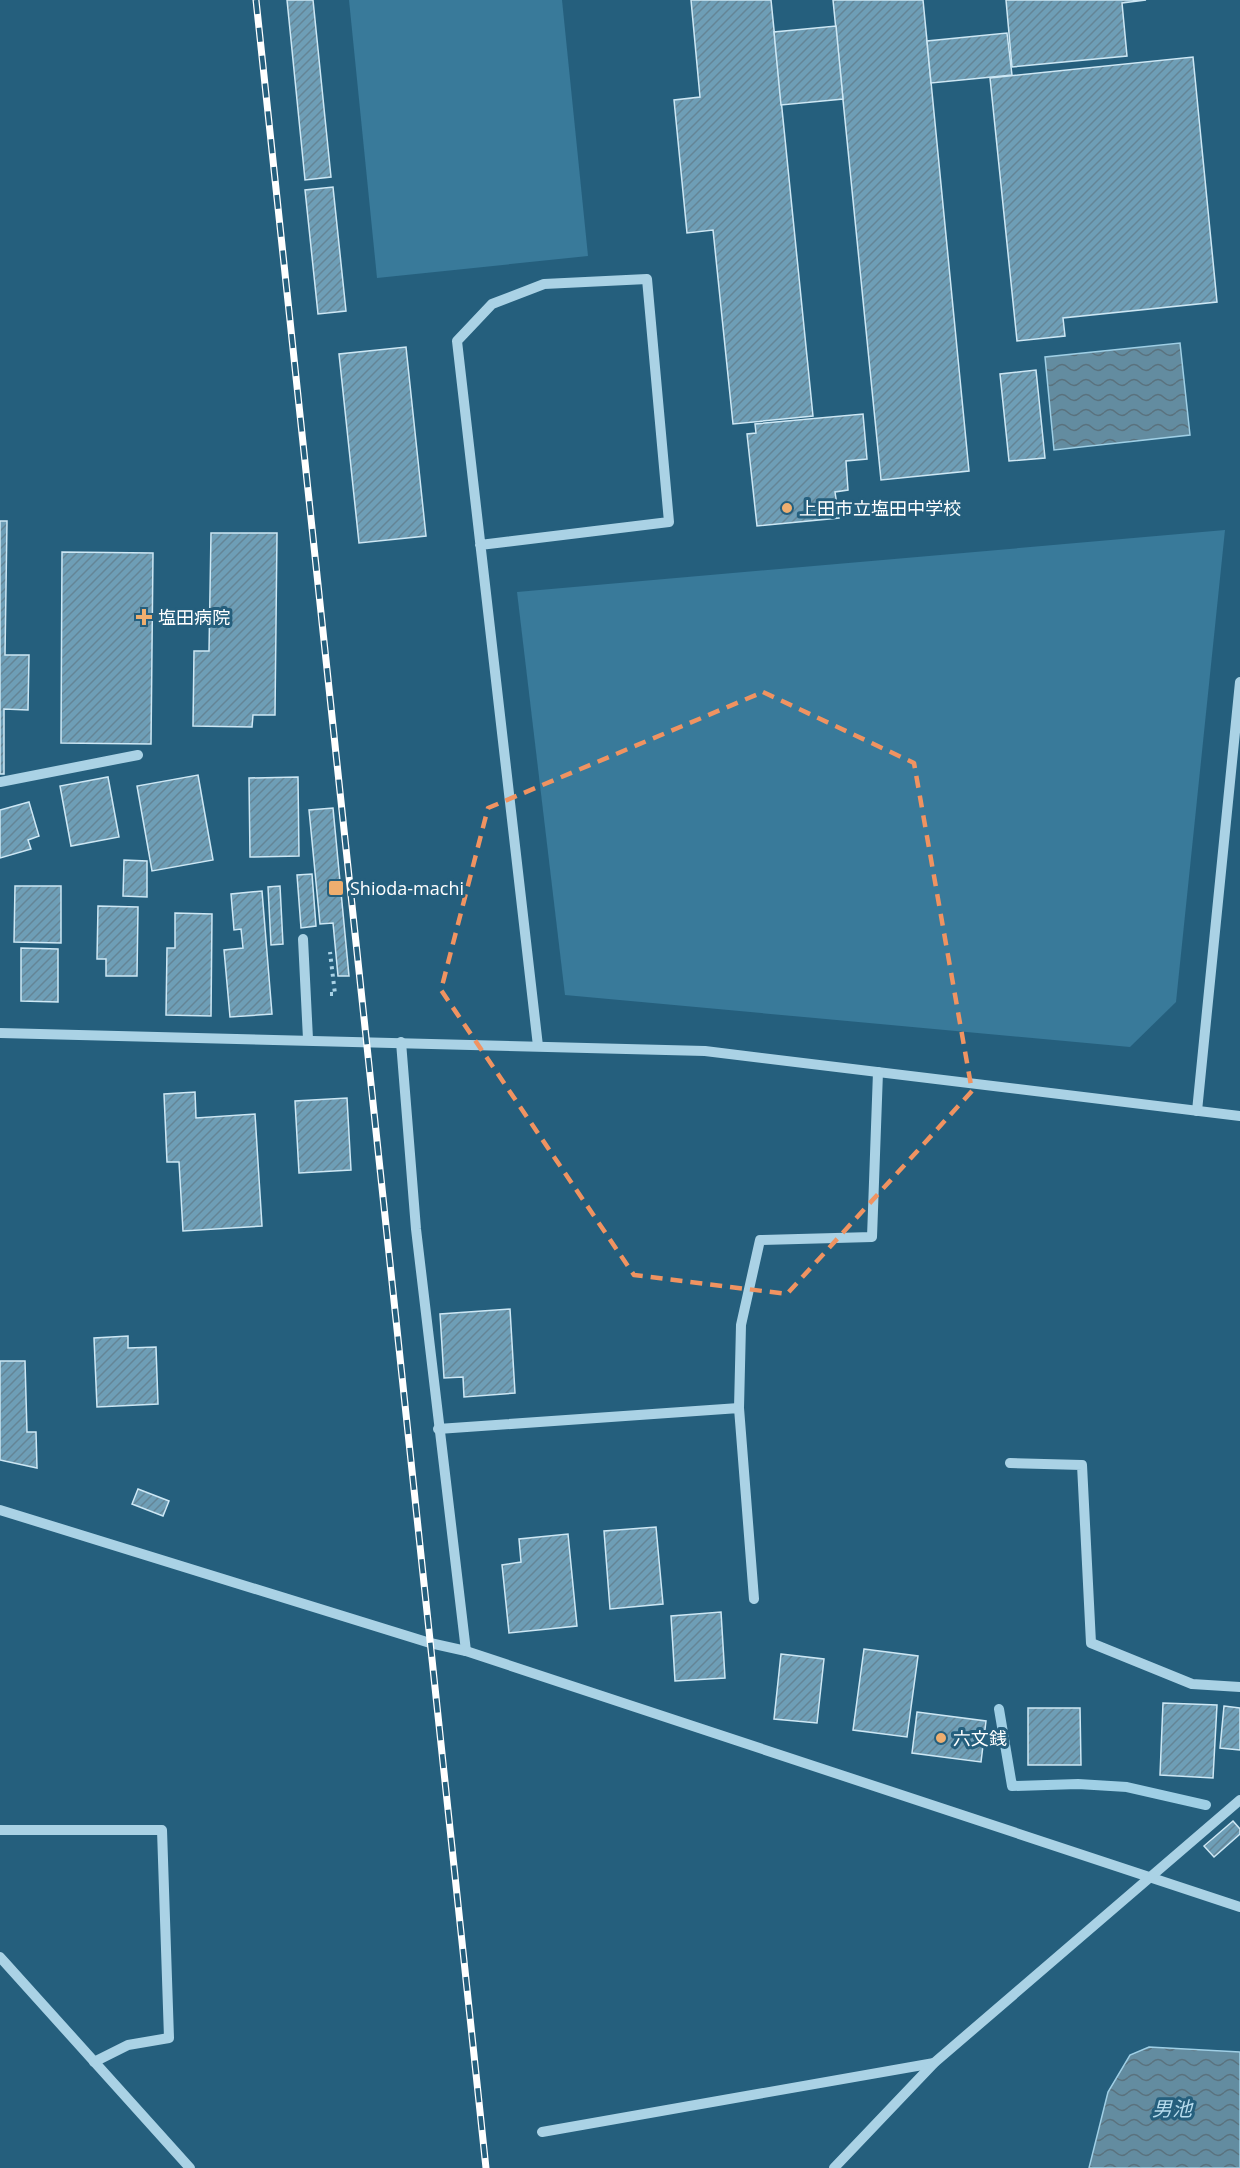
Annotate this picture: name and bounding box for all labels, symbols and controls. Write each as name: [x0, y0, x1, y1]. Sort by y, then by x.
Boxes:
place label: 上田市立塩田中学校: [799, 496, 961, 520]
marker: 上田市立塩田中学校: [780, 501, 794, 515]
place label: 塩田病院: [158, 605, 230, 629]
marker: 塩田病院: [135, 608, 153, 626]
place label: Shioda-machi: [350, 876, 464, 900]
marker: Shioda-machi: [327, 879, 345, 897]
place label: 六文銭: [953, 1726, 1007, 1750]
marker: 六文銭: [934, 1731, 948, 1745]
water label: 男池: [1152, 2095, 1194, 2122]

